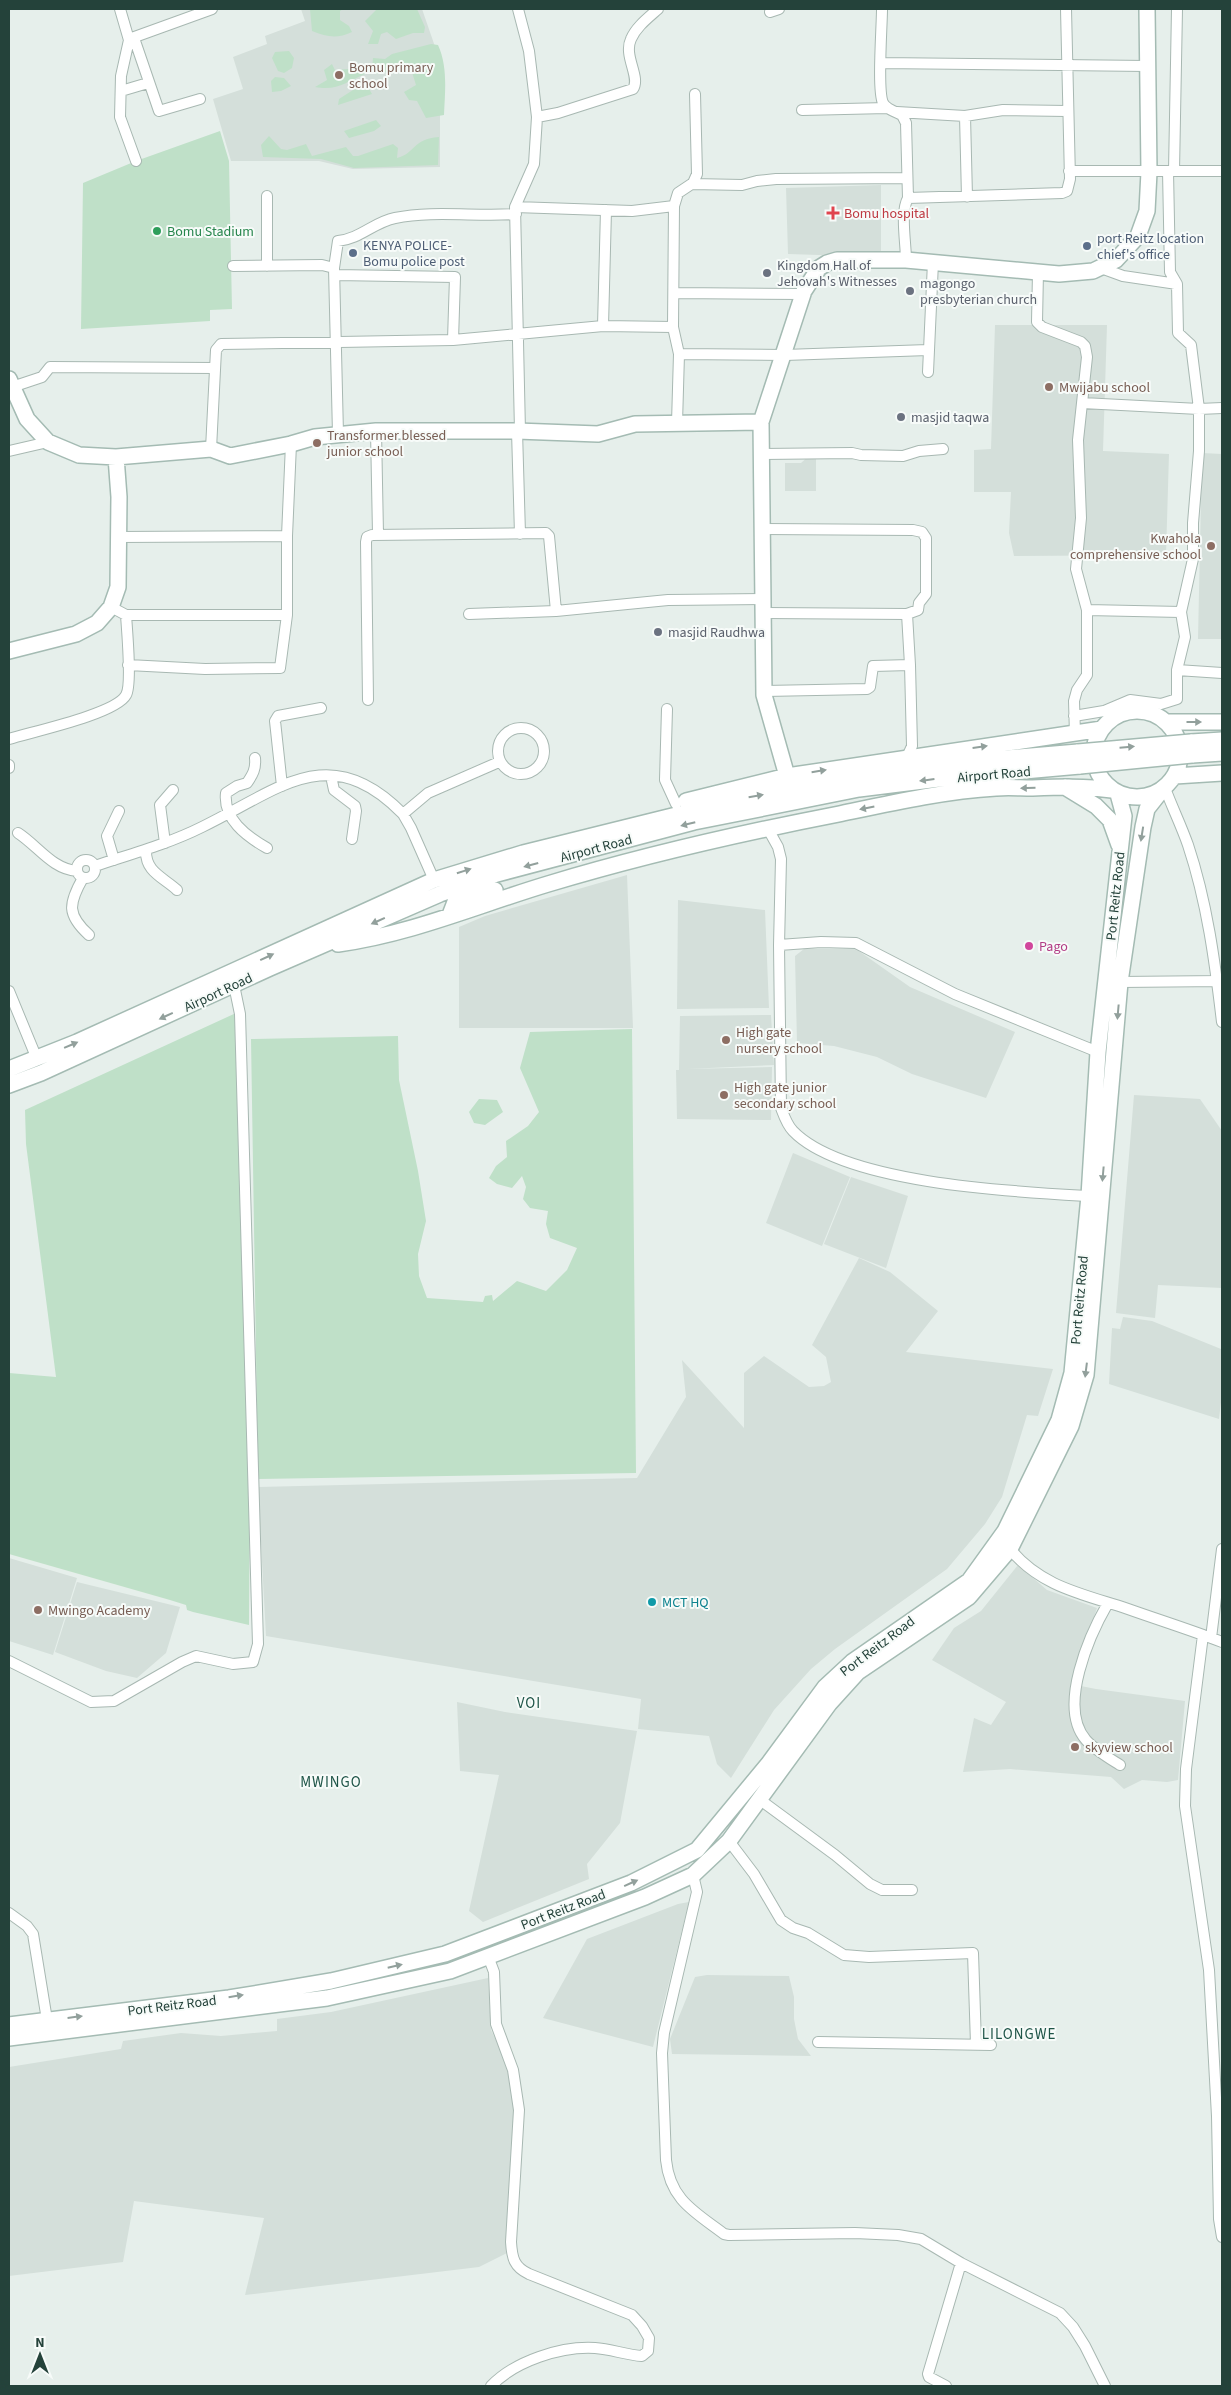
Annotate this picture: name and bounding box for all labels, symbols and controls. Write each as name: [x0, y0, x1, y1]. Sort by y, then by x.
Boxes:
place label: Bomu primary school: [349, 58, 434, 94]
marker: Bomu primary school: [333, 69, 345, 81]
place label: Bomu hospital: [844, 204, 930, 224]
marker: Bomu hospital: [826, 206, 840, 220]
place label: Bomu Stadium: [167, 222, 254, 242]
marker: Bomu Stadium: [151, 225, 163, 237]
place label: port Reitz location chief's office: [1097, 229, 1204, 265]
place label: KENYA POLICE- Bomu police post: [363, 236, 465, 272]
marker: port Reitz location chief's office: [1081, 240, 1093, 252]
marker: KENYA POLICE- Bomu police post: [347, 247, 359, 259]
place label: Kingdom Hall of Jehovah's Witnesses: [777, 256, 897, 292]
marker: Kingdom Hall of Jehovah's Witnesses: [761, 267, 773, 279]
place label: magongo presbyterian church: [920, 274, 1037, 310]
marker: magongo presbyterian church: [904, 285, 916, 297]
place label: Mwijabu school: [1059, 378, 1150, 398]
marker: Mwijabu school: [1043, 381, 1055, 393]
place label: masjid taqwa: [911, 408, 989, 428]
marker: masjid taqwa: [895, 411, 907, 423]
place label: Transformer blessed junior school: [326, 426, 446, 462]
marker: Transformer blessed junior school: [311, 437, 323, 449]
place label: Kwahola comprehensive school: [1070, 529, 1201, 565]
marker: Kwahola comprehensive school: [1205, 540, 1217, 552]
place label: masjid Raudhwa: [668, 623, 765, 643]
marker: masjid Raudhwa: [652, 626, 664, 638]
one-way arrow: [1186, 718, 1202, 726]
one-way arrow: [973, 743, 989, 751]
one-way arrow: [1119, 743, 1135, 751]
street label: Airport Road: [957, 762, 1032, 788]
one-way arrow: [812, 767, 828, 775]
one-way arrow: [919, 776, 935, 784]
one-way arrow: [1020, 784, 1036, 792]
one-way arrow: [749, 792, 764, 800]
one-way arrow: [860, 804, 875, 812]
one-way arrow: [680, 820, 695, 828]
one-way arrow: [1138, 826, 1146, 842]
street label: Airport Road: [558, 830, 634, 868]
street label: Port Reitz Road: [1101, 851, 1131, 942]
one-way arrow: [523, 861, 538, 869]
one-way arrow: [456, 867, 471, 875]
one-way arrow: [371, 917, 385, 925]
place label: Pago: [1039, 937, 1068, 957]
marker: Pago: [1023, 940, 1035, 952]
one-way arrow: [260, 952, 274, 960]
street label: Airport Road: [181, 968, 256, 1018]
one-way arrow: [1113, 1004, 1121, 1020]
one-way arrow: [159, 1012, 173, 1020]
place label: High gate nursery school: [736, 1023, 822, 1059]
marker: High gate nursery school: [720, 1034, 732, 1046]
one-way arrow: [63, 1040, 78, 1048]
place label: High gate junior secondary school: [734, 1078, 837, 1114]
marker: High gate junior secondary school: [718, 1089, 730, 1101]
one-way arrow: [1099, 1166, 1107, 1182]
street label: Port Reitz Road: [1066, 1255, 1094, 1345]
one-way arrow: [1081, 1363, 1089, 1379]
place label: MCT HQ: [662, 1593, 709, 1613]
marker: MCT HQ: [646, 1596, 658, 1608]
place label: Mwingo Academy: [48, 1601, 151, 1621]
marker: Mwingo Academy: [32, 1604, 44, 1616]
street label: Port Reitz Road: [836, 1612, 919, 1682]
district label: VOI: [517, 1693, 541, 1714]
place label: skyview school: [1085, 1738, 1173, 1758]
marker: skyview school: [1069, 1741, 1081, 1753]
district label: MWINGO: [300, 1772, 362, 1793]
one-way arrow: [624, 1878, 638, 1886]
street label: Port Reitz Road: [518, 1885, 609, 1935]
one-way arrow: [388, 1962, 403, 1970]
street label: Port Reitz Road: [127, 1991, 218, 2021]
one-way arrow: [228, 1992, 244, 2000]
one-way arrow: [67, 2013, 83, 2021]
district label: LILONGWE: [982, 2024, 1056, 2045]
north arrow: [15, 2330, 65, 2380]
text: N: [35, 2333, 45, 2353]

